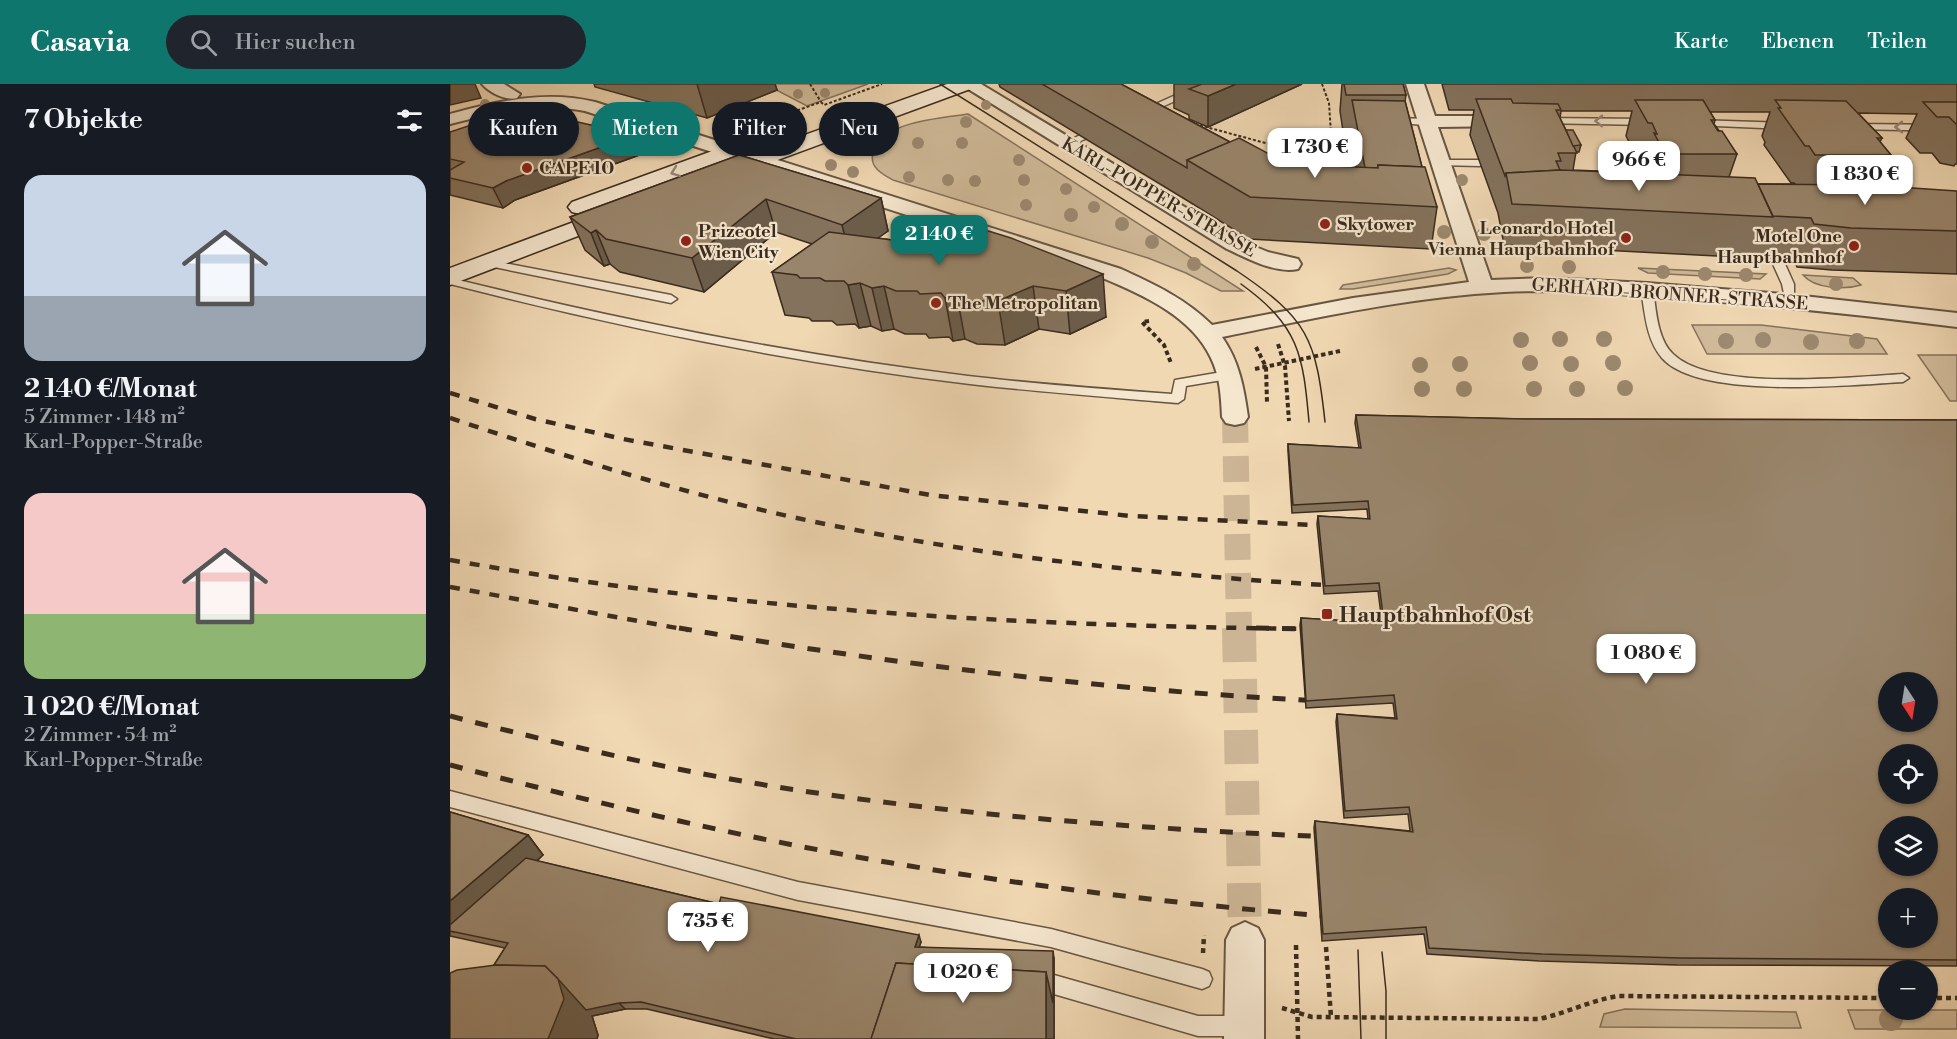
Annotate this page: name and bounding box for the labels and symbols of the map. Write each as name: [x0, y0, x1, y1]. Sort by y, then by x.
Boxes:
one-way arrow: [1594, 115, 1603, 127]
one-way arrow: [1894, 121, 1903, 133]
pin: 1 730 €: [1260, 128, 1370, 179]
street label: KARL-POPPER-STRASSE: [1057, 132, 1260, 263]
pin: 966 €: [1597, 141, 1681, 192]
pin: 1 830 €: [1810, 155, 1920, 206]
place label: CAPE 10: [539, 157, 614, 180]
marker: CAPE 10: [520, 161, 534, 175]
one-way arrow: [670, 164, 680, 177]
place label: Skytower: [1337, 213, 1414, 236]
pin: 2 140 €: [884, 215, 994, 266]
marker: Skytower: [1318, 217, 1332, 231]
place label: Leonardo Hotel Vienna Hauptbahnhof: [1427, 217, 1617, 261]
place label: Prizeotel Wien City: [697, 220, 780, 264]
place label: Motel One Hauptbahnhof: [1717, 225, 1845, 269]
marker: Leonardo Hotel Vienna Hauptbahnhof: [1619, 231, 1633, 245]
marker: Prizeotel Wien City: [679, 234, 693, 248]
marker: Motel One Hauptbahnhof: [1847, 239, 1861, 253]
street label: GERHARD-BRONNER-STRASSE: [1531, 273, 1809, 316]
place label: The Metropolitan: [948, 292, 1098, 315]
marker: The Metropolitan: [929, 296, 943, 310]
place label: Hauptbahnhof Ost: [1339, 602, 1531, 629]
marker: Hauptbahnhof Ost: [1320, 607, 1334, 621]
pin: 1 080 €: [1591, 634, 1701, 685]
north arrow: [1878, 672, 1938, 732]
pin: 735 €: [666, 902, 750, 953]
pin: 1 020 €: [908, 953, 1018, 1004]

